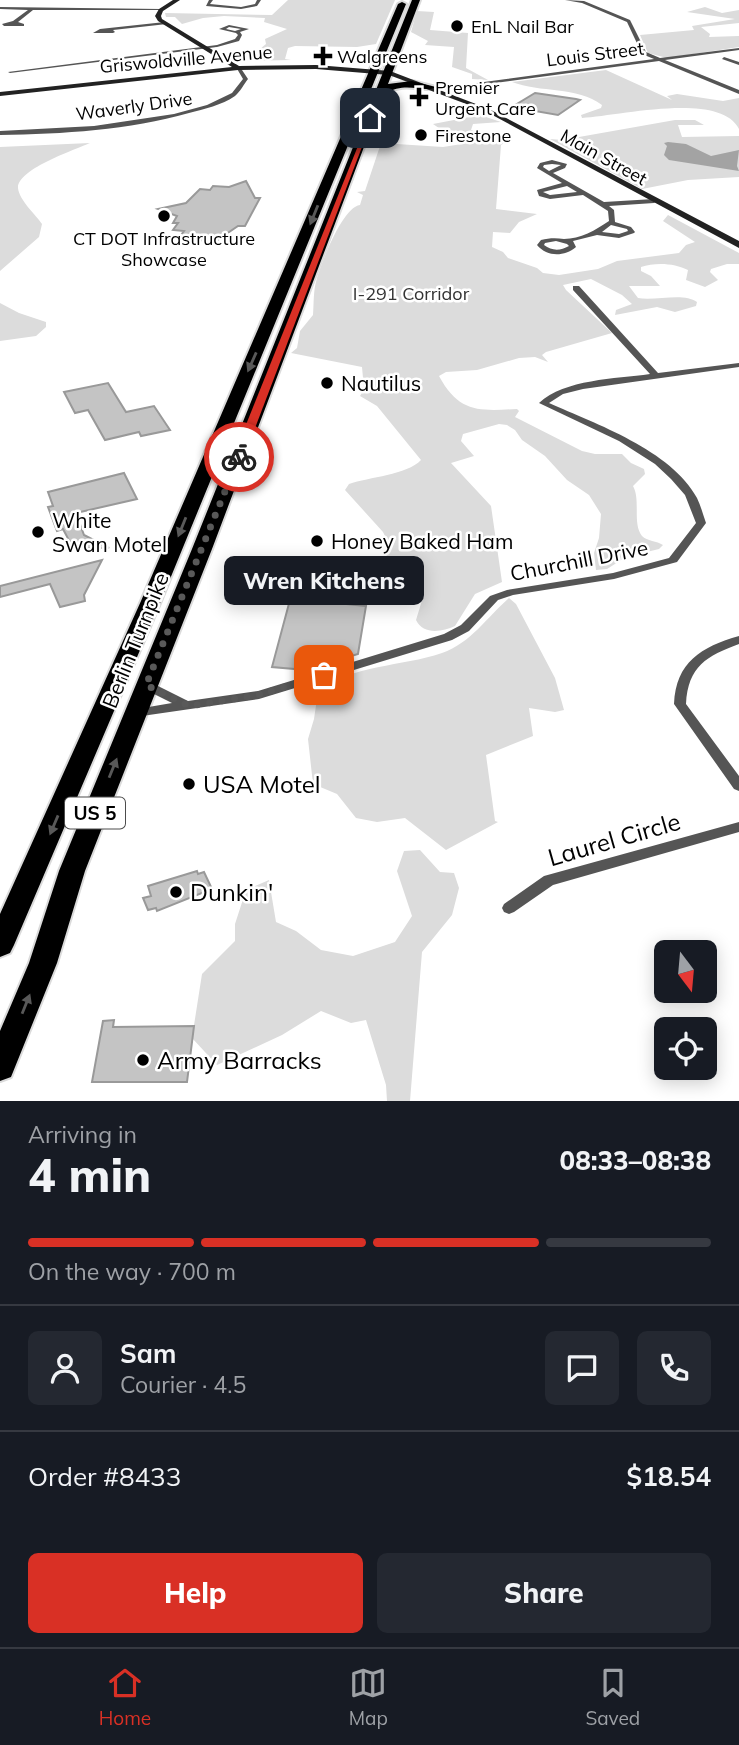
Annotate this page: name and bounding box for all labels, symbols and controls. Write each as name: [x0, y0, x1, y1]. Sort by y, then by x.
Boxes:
place label: EnL Nail Bar: [471, 15, 574, 38]
marker: EnL Nail Bar: [449, 18, 465, 34]
street label: Louis Street: [545, 37, 645, 71]
street label: Griswoldville Avenue: [99, 40, 273, 78]
place label: Walgreens: [337, 45, 427, 68]
marker: Walgreens: [315, 48, 331, 64]
place label: Premier Urgent Care: [435, 76, 536, 120]
street label: Waverly Drive: [74, 86, 194, 126]
marker: Premier Urgent Care: [409, 87, 429, 107]
pin: [340, 88, 400, 148]
icon: home: [351, 99, 389, 137]
place label: Firestone: [435, 124, 511, 147]
street label: Main Street: [557, 124, 651, 190]
marker: Firestone: [413, 127, 429, 143]
one-way arrow: [308, 204, 319, 225]
marker: CT DOT Infrastructure Showcase: [156, 208, 172, 224]
place label: CT DOT Infrastructure Showcase: [73, 227, 255, 271]
park label: I-291 Corridor: [353, 282, 470, 305]
one-way arrow: [246, 352, 258, 372]
place label: Nautilus: [341, 370, 421, 396]
marker: Nautilus: [319, 375, 335, 391]
courier: [204, 422, 274, 492]
icon: bike: [220, 438, 258, 476]
place label: White Swan Motel: [52, 507, 167, 557]
one-way arrow: [176, 516, 187, 537]
marker: White Swan Motel: [30, 524, 46, 540]
place label: Honey Baked Ham: [331, 528, 513, 554]
marker: Honey Baked Ham: [309, 533, 325, 549]
street label: Churchill Drive: [508, 534, 650, 586]
callout: Wren Kitchens: [224, 556, 424, 605]
text: Wren Kitchens: [243, 566, 405, 595]
street label: Berlin Turnpike: [96, 568, 174, 712]
pin: [294, 645, 354, 705]
icon: bag: [305, 656, 343, 694]
one-way arrow: [108, 757, 119, 778]
place label: USA Motel: [203, 769, 321, 799]
marker: USA Motel: [181, 776, 197, 792]
road number: US 5: [65, 798, 125, 828]
street label: Laurel Circle: [544, 806, 684, 872]
one-way arrow: [48, 814, 59, 835]
place label: Dunkin': [190, 877, 273, 907]
marker: Dunkin': [168, 884, 184, 900]
north arrow: [654, 940, 718, 1003]
map controls: [654, 940, 717, 1080]
one-way arrow: [20, 993, 31, 1014]
button: locate: [654, 1017, 717, 1080]
place label: Army Barracks: [157, 1045, 322, 1075]
marker: Army Barracks: [135, 1052, 151, 1068]
text: Arriving in: [28, 1120, 137, 1149]
text: 08:33–08:38: [560, 1144, 711, 1177]
text: 4 min: [28, 1146, 151, 1204]
text: On the way · 700 m: [28, 1257, 236, 1286]
button: person: [28, 1331, 102, 1405]
button: chat: [545, 1331, 619, 1405]
button: phone: [637, 1331, 711, 1405]
text: Sam: [120, 1337, 176, 1370]
text: Courier · 4.5: [120, 1370, 246, 1399]
text: Order #8433: [28, 1460, 181, 1493]
text: $18.54: [627, 1460, 711, 1493]
button: Help: [28, 1553, 363, 1633]
button: Share: [377, 1553, 711, 1633]
tab: Home: [99, 1664, 151, 1730]
tab: Map: [349, 1664, 388, 1730]
tab: Saved: [585, 1664, 640, 1730]

